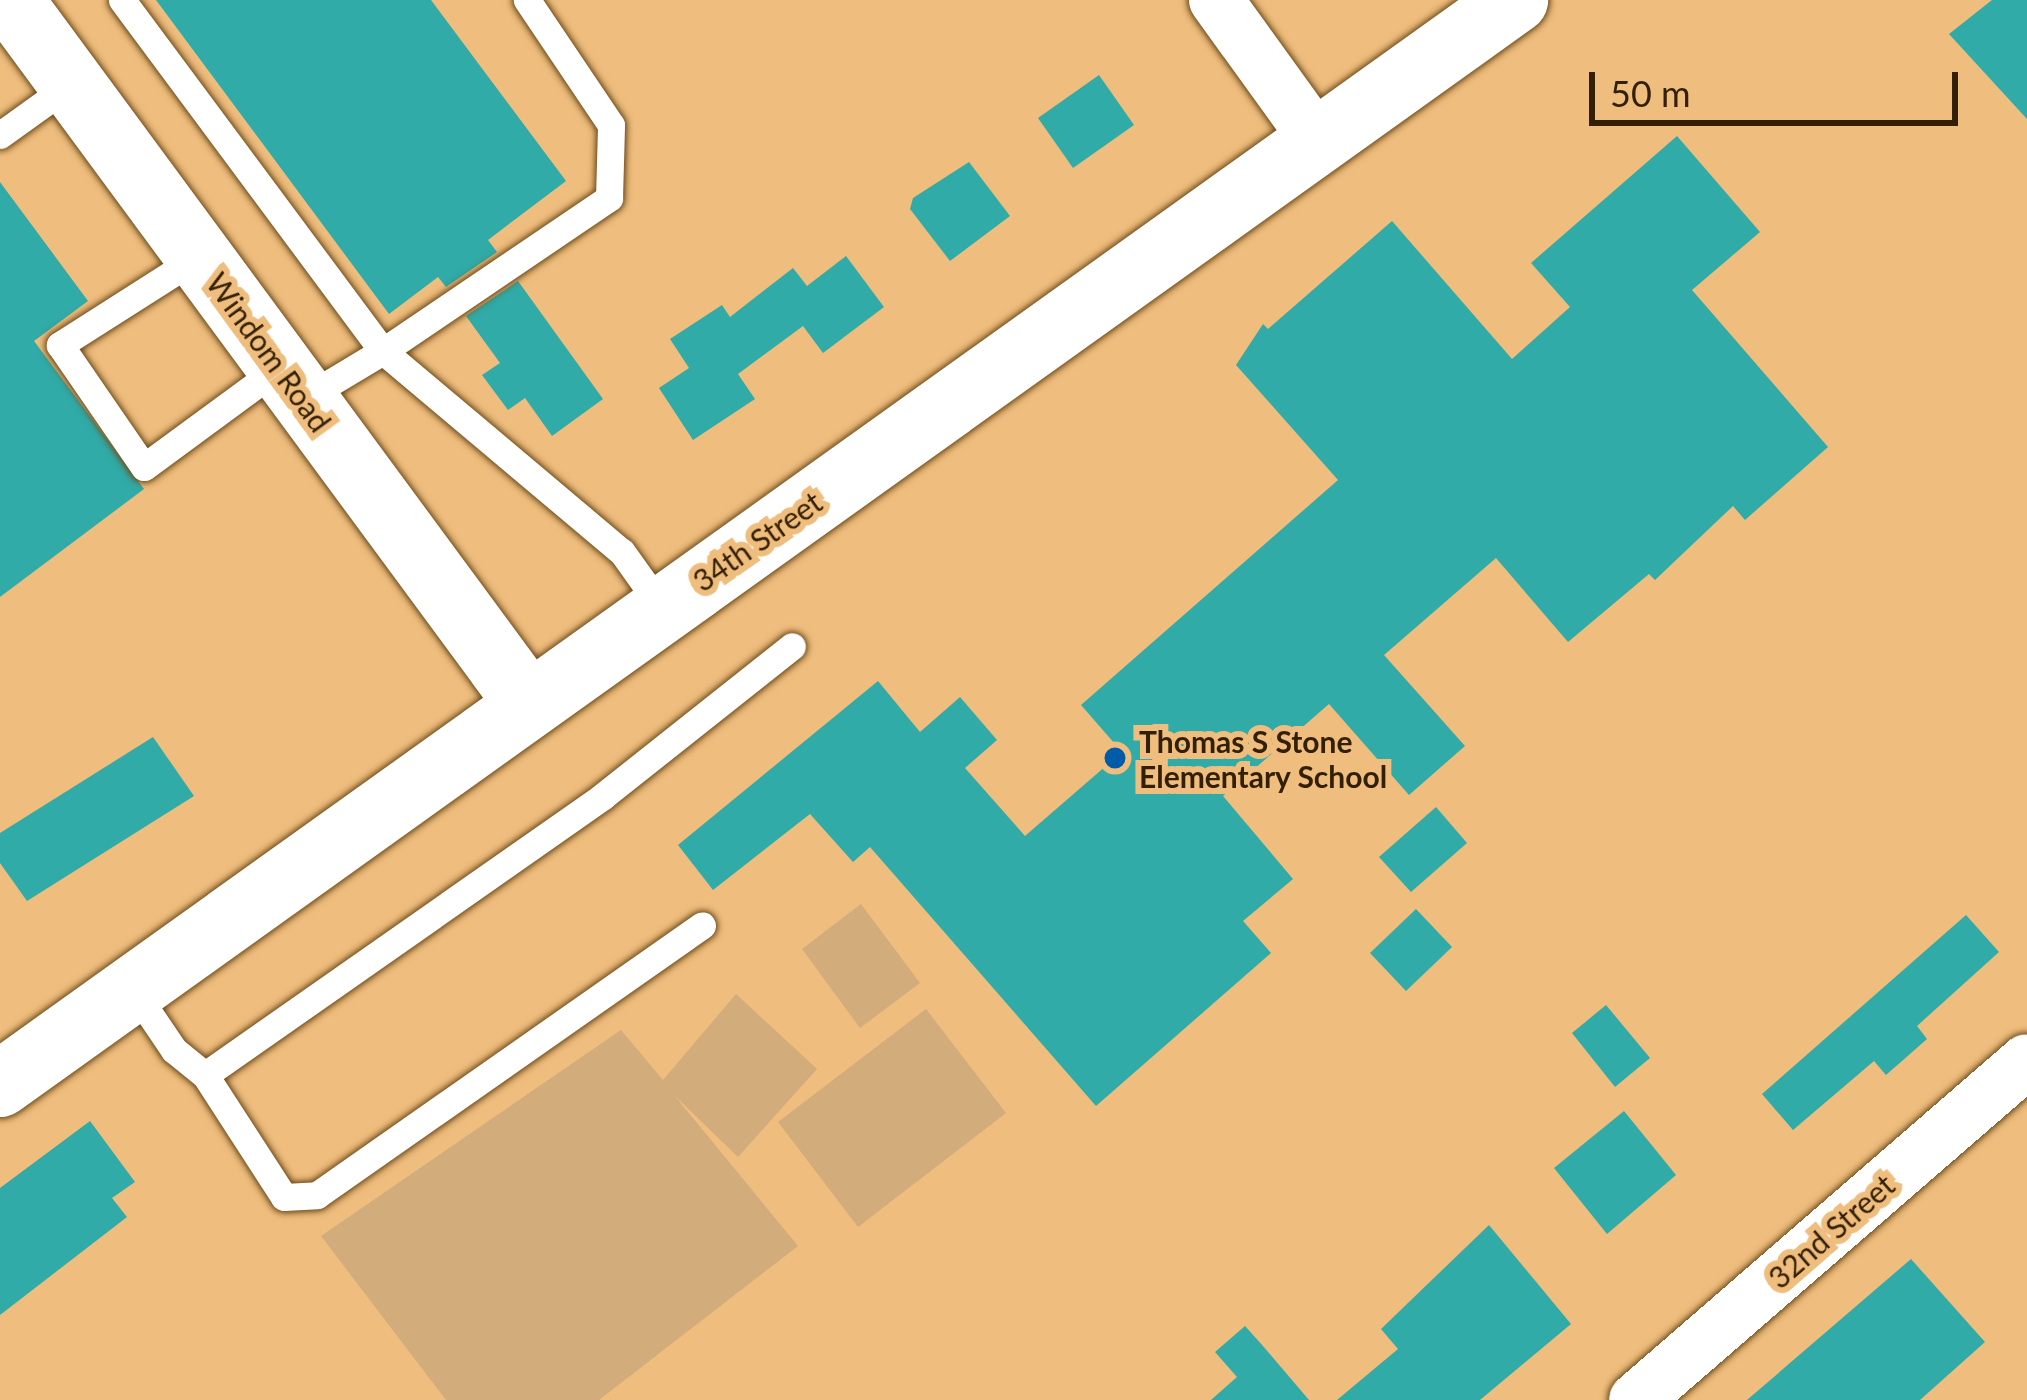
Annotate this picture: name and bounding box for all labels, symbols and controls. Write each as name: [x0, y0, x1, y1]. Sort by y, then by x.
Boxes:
scale bar: [1595, 48, 1964, 122]
text: 50 m: [1610, 71, 1691, 115]
street label: Windom Road: [199, 266, 339, 438]
street label: 34th Street: [686, 484, 828, 598]
place label: Thomas S Stone Elementary School: [1139, 723, 1388, 794]
marker: Thomas S Stone Elementary School: [1102, 745, 1128, 771]
street label: 32nd Street: [1761, 1167, 1901, 1295]

